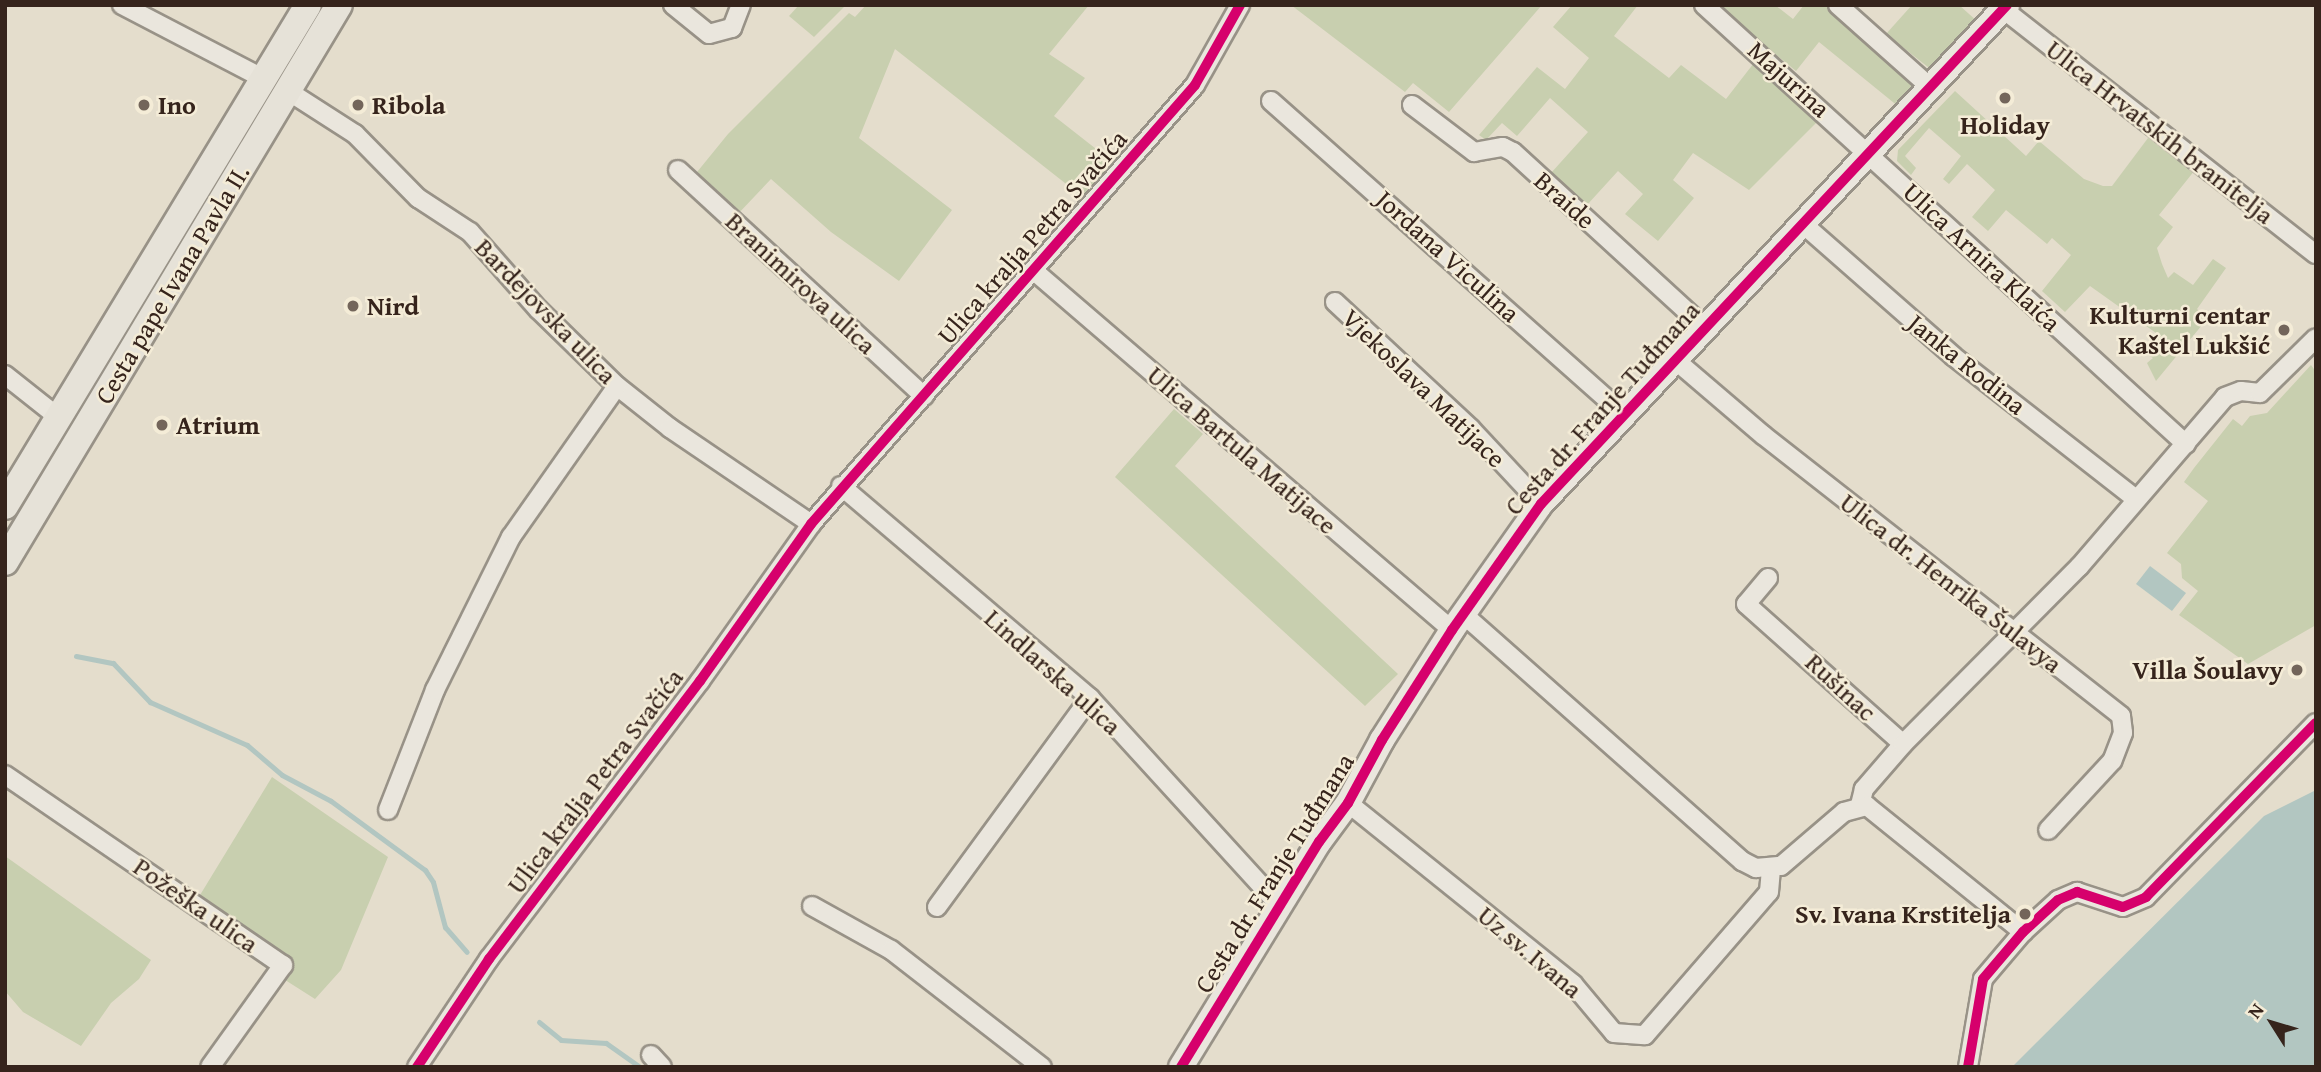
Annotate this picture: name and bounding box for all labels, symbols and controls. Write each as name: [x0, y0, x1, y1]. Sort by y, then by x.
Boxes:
street label: Ulica Hrvatskih branitelja: [2040, 33, 2280, 231]
street label: Majurina: [1742, 34, 1836, 124]
place label: Ino: [158, 89, 196, 121]
place label: Ribola: [372, 89, 446, 121]
marker: Holiday: [1997, 90, 2013, 106]
marker: Ino: [136, 97, 152, 113]
marker: Ribola: [350, 97, 366, 113]
place label: Holiday: [1960, 109, 2050, 141]
street label: Ulica kralja Petra Svačića: [931, 124, 1133, 350]
street label: Cesta pape Ivana Pavla II.: [88, 159, 256, 409]
street label: Braide: [1528, 165, 1602, 235]
street label: Ulica Arnira Klaića: [1897, 176, 2067, 338]
street label: Jordana Viculina: [1370, 183, 1526, 329]
street label: Branimirova ulica: [719, 205, 883, 361]
street label: Bardejovska ulica: [469, 232, 623, 390]
place label: Nird: [367, 290, 419, 322]
street label: Cesta dr. Franje Tuđmana: [1498, 295, 1706, 521]
marker: Nird: [345, 298, 361, 314]
place label: Kulturni centar Kaštel Lukšić: [2089, 299, 2270, 360]
street label: Vjekoslava Matijace: [1336, 302, 1512, 474]
street label: Janka Rodina: [1902, 307, 2032, 421]
marker: Kulturni centar Kaštel Lukšić: [2276, 322, 2292, 338]
street label: Ulica Bartula Matijace: [1141, 359, 1343, 541]
place label: Atrium: [176, 409, 260, 441]
marker: Atrium: [154, 417, 170, 433]
street label: Ulica dr. Henrika Šulavya: [1834, 487, 2068, 679]
street label: Lindlarska ulica: [978, 603, 1128, 741]
street label: Rušinac: [1799, 647, 1883, 727]
place label: Villa Šoulavy: [2132, 654, 2283, 686]
street label: Ulica kralja Petra Svačića: [500, 662, 690, 900]
marker: Villa Šoulavy: [2289, 662, 2305, 678]
street label: Cesta dr. Franje Tuđmana: [1188, 748, 1360, 998]
street label: Požeška ulica: [128, 851, 264, 959]
place label: Sv. Ivana Krstitelja: [1795, 898, 2011, 930]
street label: Uz sv. Ivana: [1471, 899, 1589, 1005]
marker: Sv. Ivana Krstitelja: [2017, 906, 2033, 922]
north arrow: [2237, 988, 2307, 1058]
text: N: [2240, 997, 2270, 1024]

